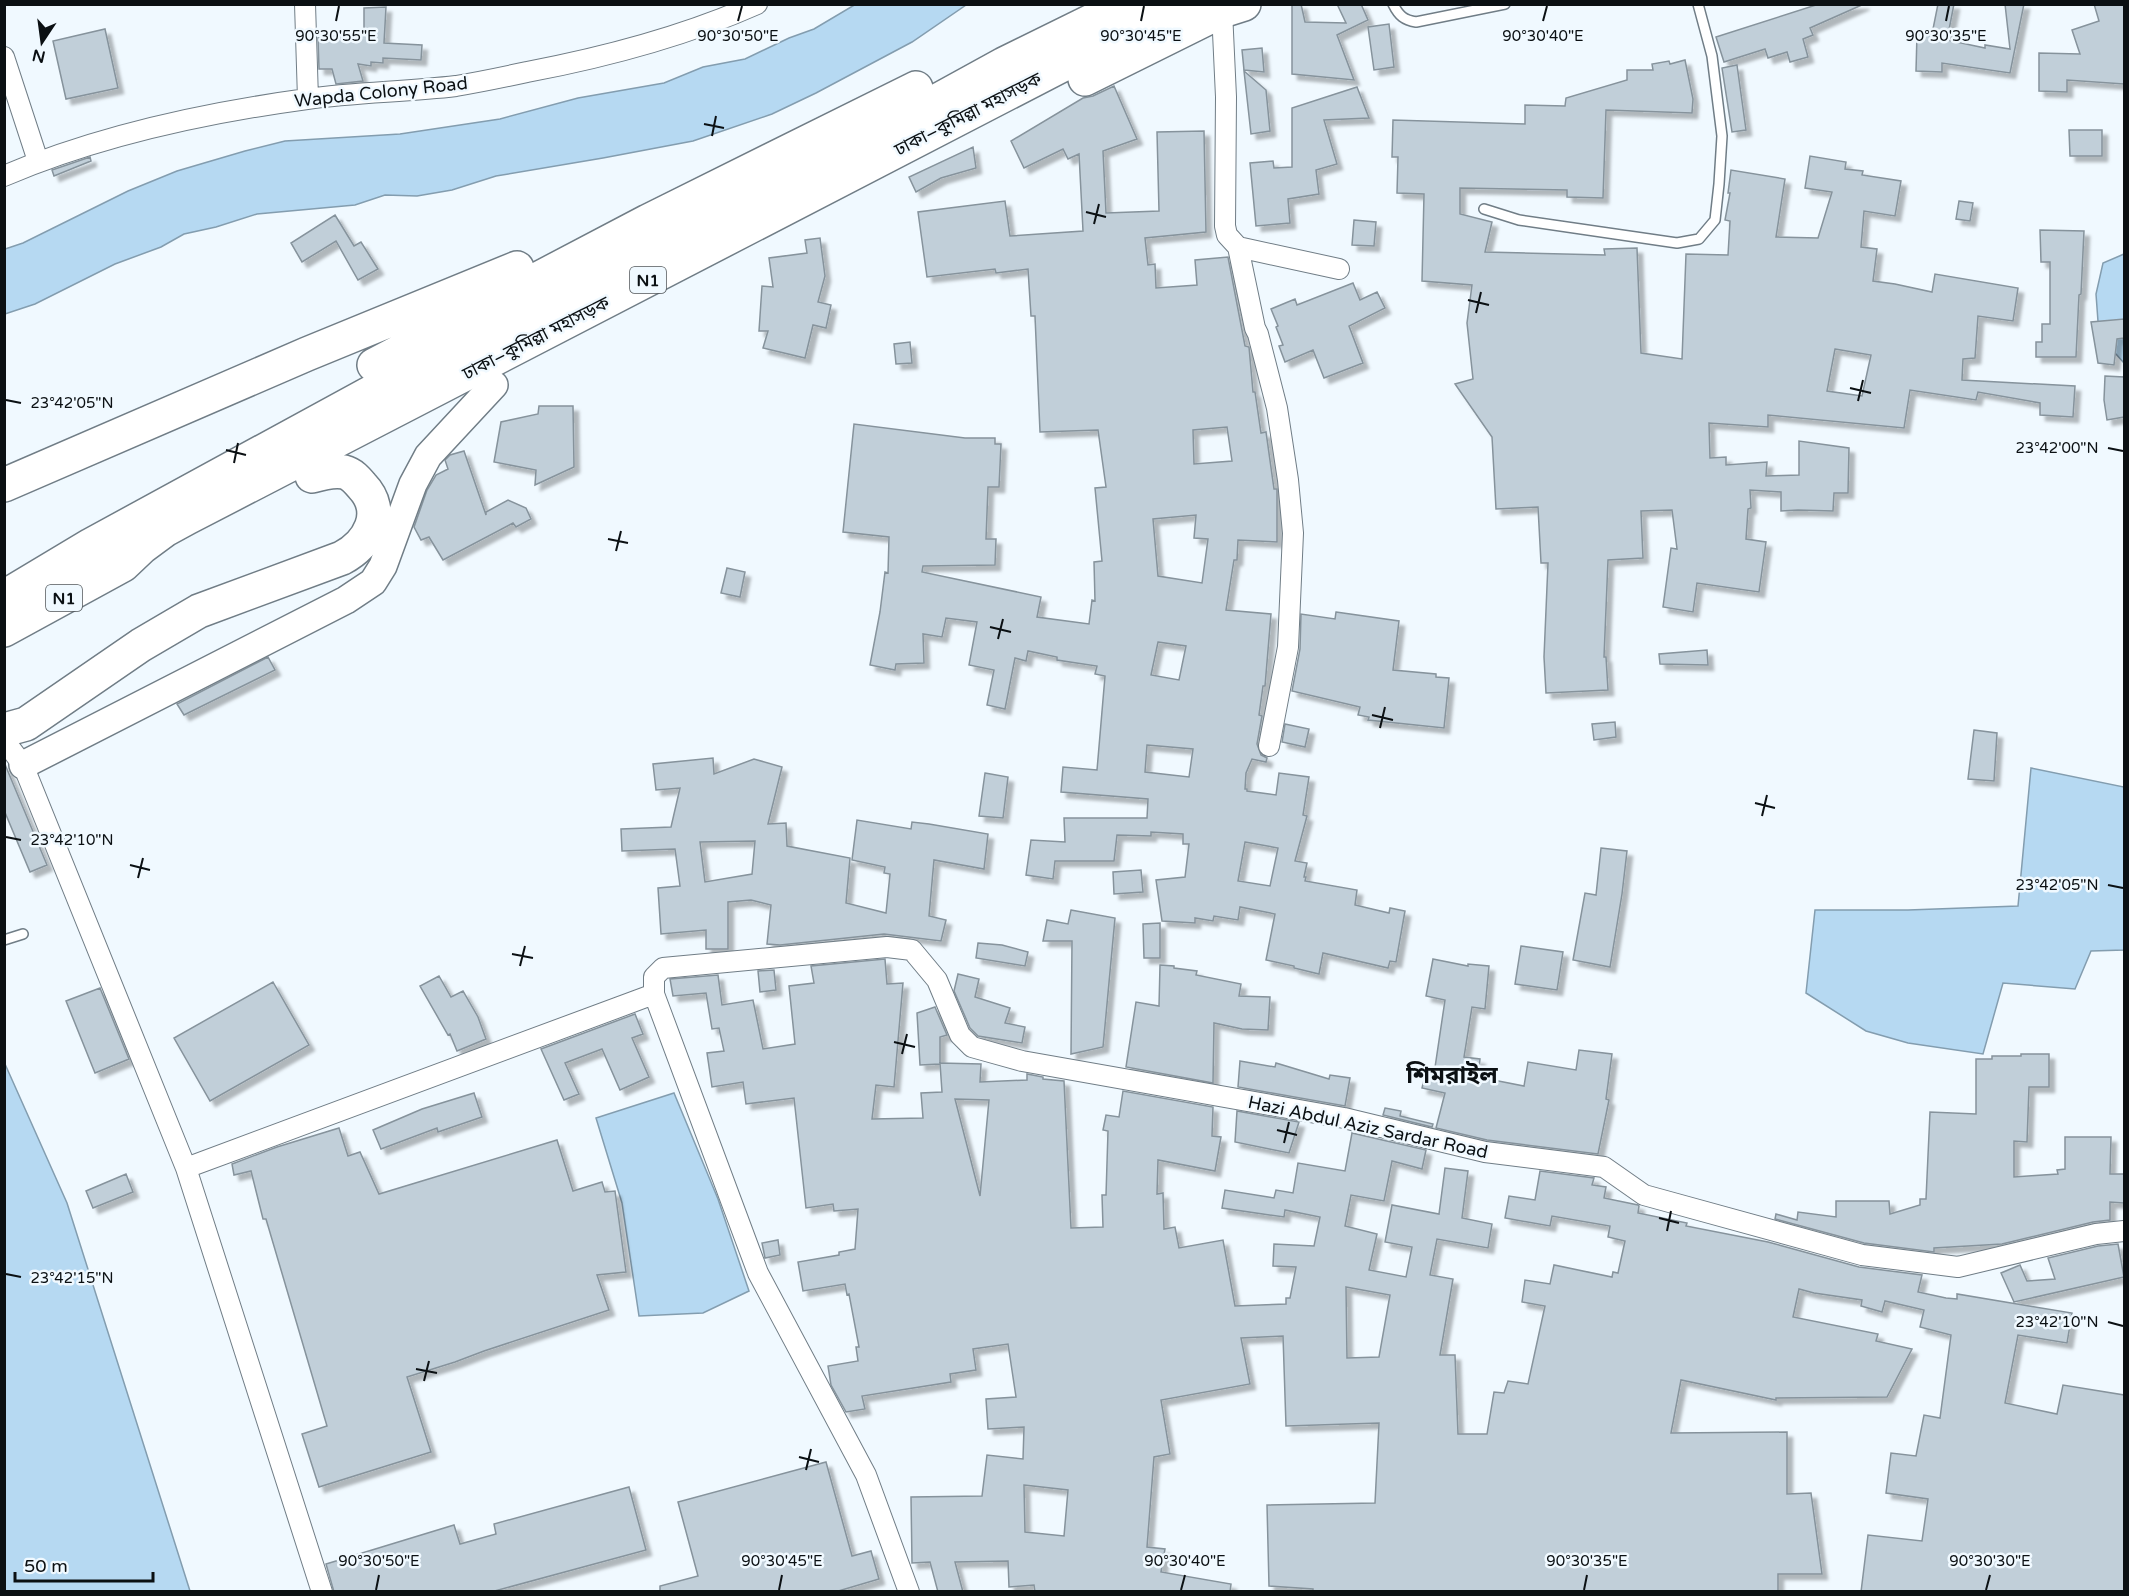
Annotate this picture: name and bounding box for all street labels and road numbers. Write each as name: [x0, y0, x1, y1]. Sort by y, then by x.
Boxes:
street label: ঢাকা–কুমিল্লা মহাসড়ক: [890, 67, 1046, 161]
street label: Wapda Colony Road: [293, 72, 469, 112]
road number: N1: [630, 267, 666, 293]
street label: ঢাকা–কুমিল্লা মহাসড়ক: [458, 291, 614, 385]
road number: N1: [46, 585, 82, 611]
street label: Hazi Abdul Aziz Sardar Road: [1246, 1091, 1490, 1163]

